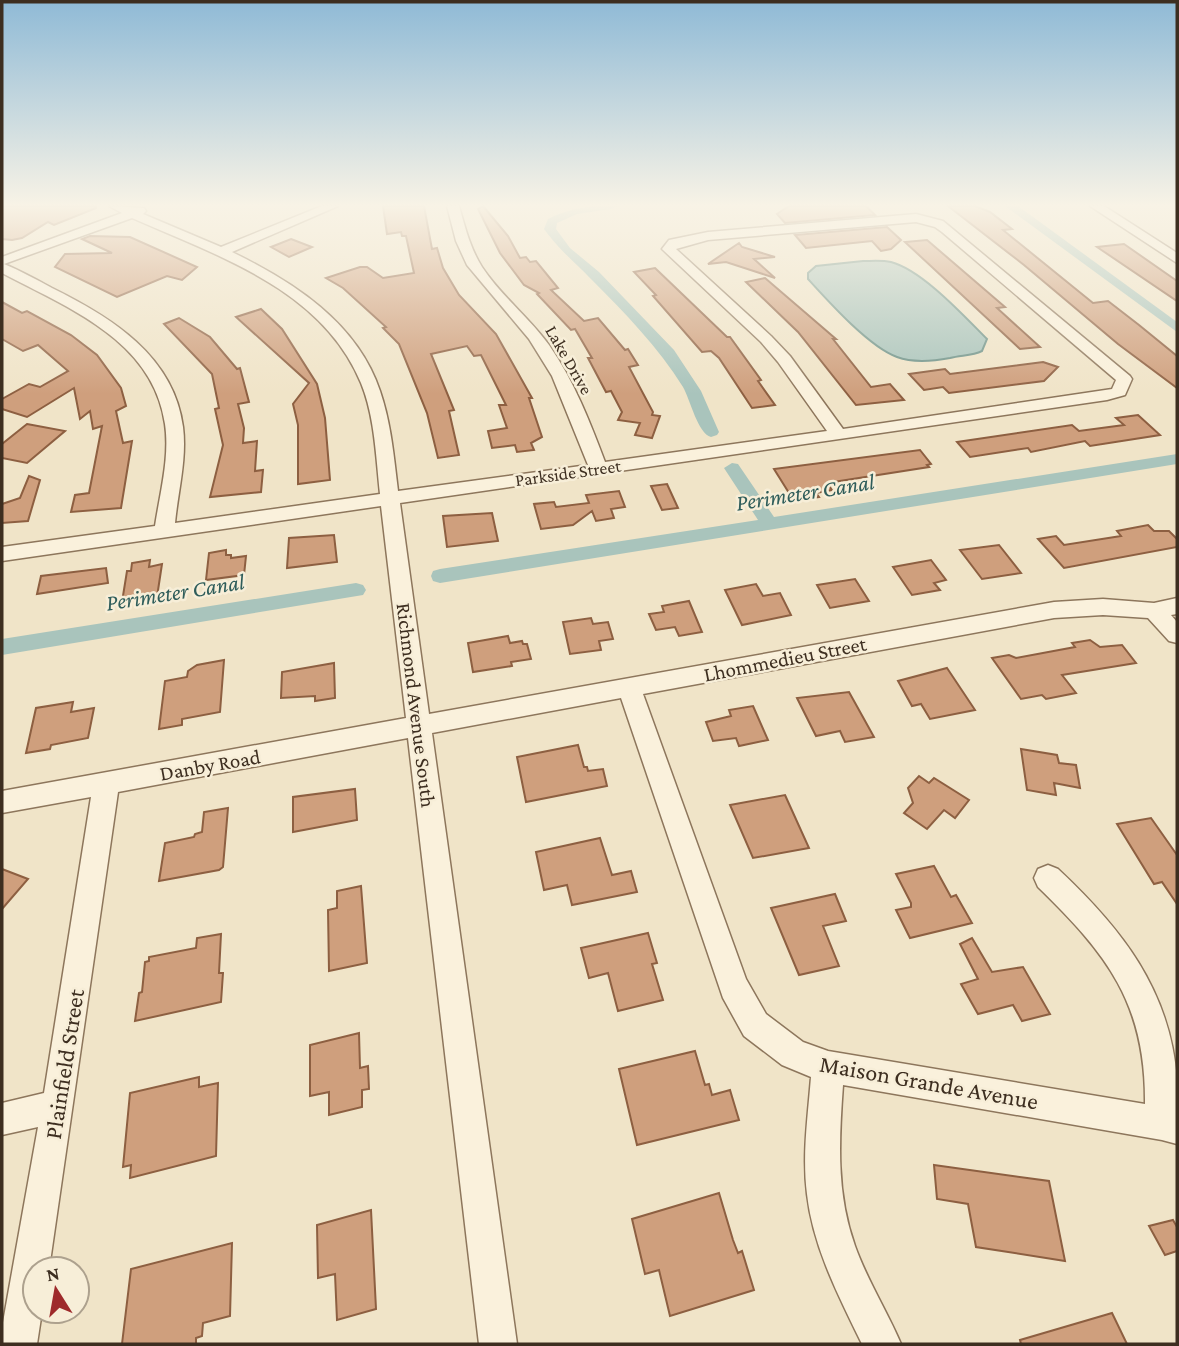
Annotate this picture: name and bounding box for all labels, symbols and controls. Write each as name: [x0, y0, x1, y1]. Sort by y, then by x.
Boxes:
street label: Lake Drive: [541, 322, 597, 398]
street label: Parkside Street: [514, 456, 623, 490]
water label: Perimeter Canal: [734, 468, 876, 516]
water label: Perimeter Canal: [104, 568, 246, 616]
street label: Richmond Avenue South: [392, 601, 440, 809]
street label: Lhommedieu Street: [702, 631, 869, 687]
street label: Danby Road: [158, 744, 262, 786]
street label: Plainfield Street: [39, 986, 89, 1141]
street label: Maison Grande Avenue: [818, 1049, 1040, 1115]
north arrow: [21, 1255, 91, 1325]
text: N: [44, 1262, 61, 1285]

